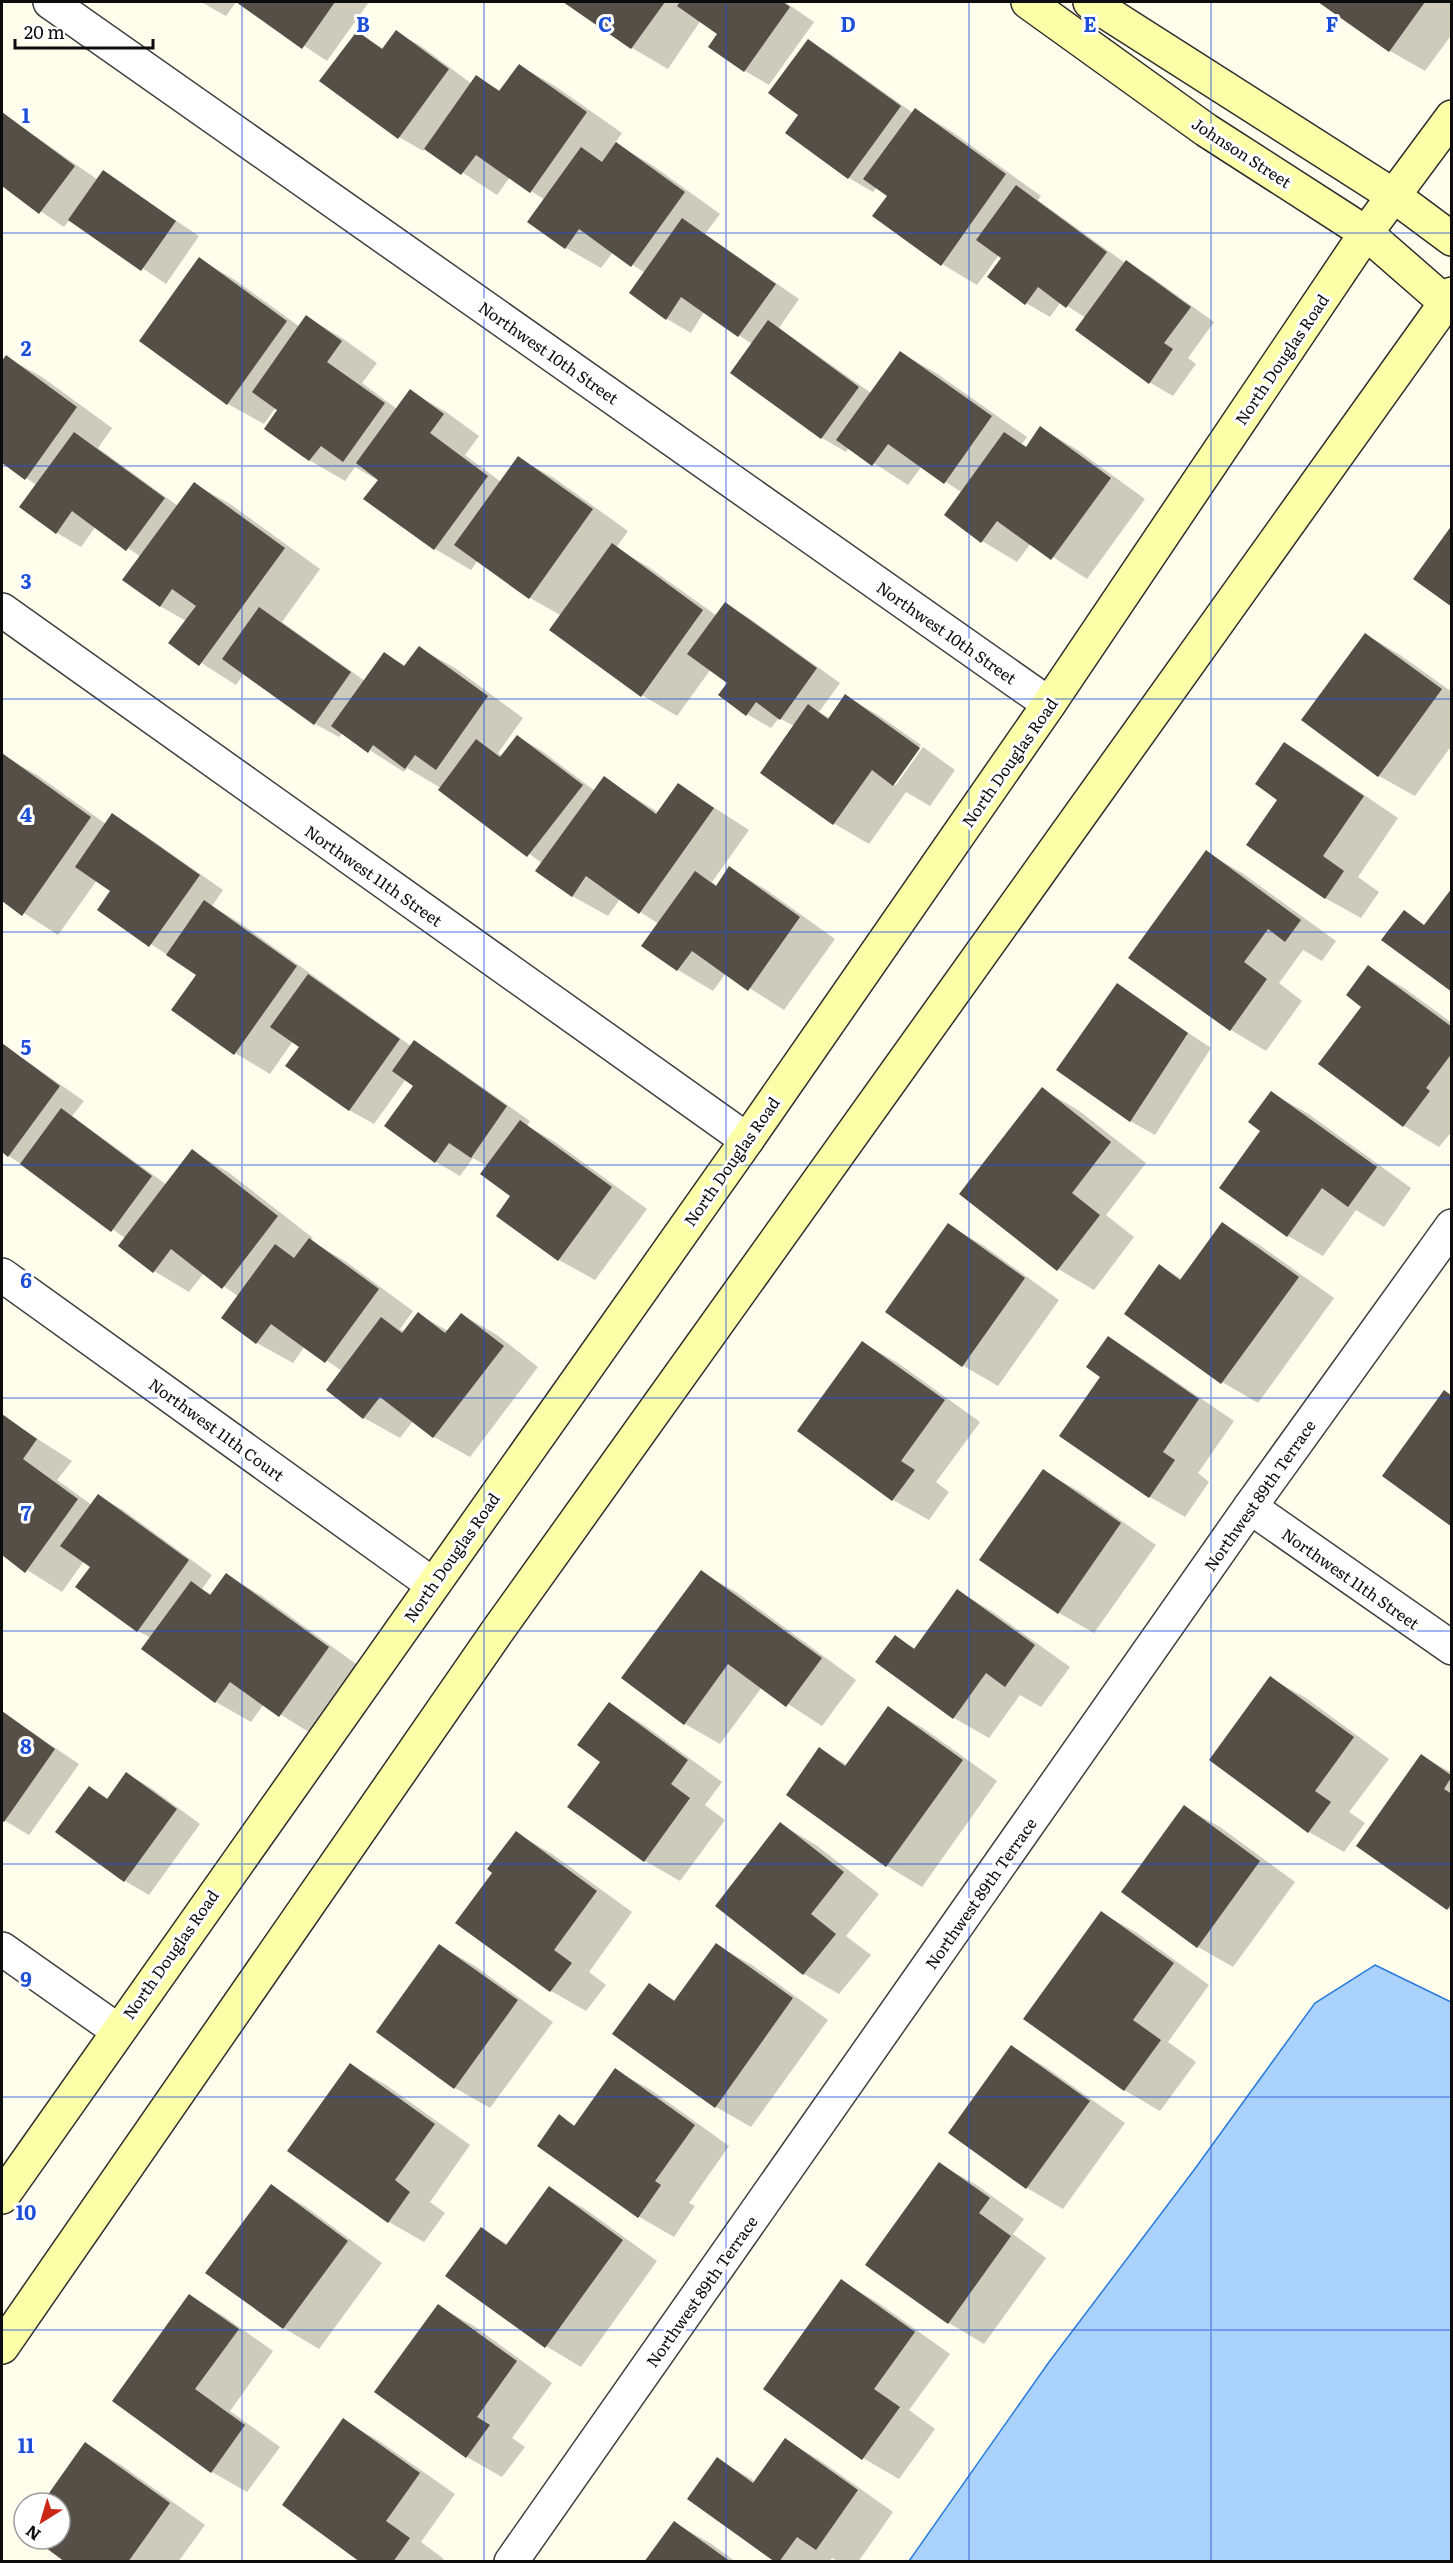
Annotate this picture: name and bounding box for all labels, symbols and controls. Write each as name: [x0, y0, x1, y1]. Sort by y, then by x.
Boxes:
text: B: [356, 8, 370, 38]
text: C: [598, 8, 612, 38]
text: D: [840, 8, 856, 38]
text: E: [1083, 8, 1097, 38]
text: F: [1326, 8, 1339, 38]
scale bar: [15, 12, 153, 50]
text: 20 m: [24, 18, 65, 45]
text: 1: [22, 99, 30, 129]
street label: Johnson Street: [1188, 111, 1297, 193]
street label: North Douglas Road: [1228, 289, 1334, 429]
street label: Northwest 10th Street: [474, 295, 624, 410]
text: 2: [21, 332, 32, 362]
text: 3: [20, 565, 32, 595]
street label: Northwest 10th Street: [872, 575, 1022, 690]
street label: North Douglas Road: [955, 692, 1063, 832]
text: 4: [20, 798, 32, 828]
street label: Northwest 11th Street: [300, 818, 448, 932]
text: 5: [21, 1031, 32, 1061]
street label: North Douglas Road: [677, 1091, 785, 1231]
text: 6: [20, 1264, 32, 1294]
street label: Northwest 11th Court: [144, 1372, 290, 1487]
street label: Northwest 89th Terrace: [1197, 1414, 1321, 1576]
street label: North Douglas Road: [397, 1487, 505, 1627]
text: 7: [21, 1497, 32, 1527]
street label: Northwest 11th Street: [1277, 1521, 1425, 1635]
text: 8: [20, 1730, 32, 1760]
street label: Northwest 89th Terrace: [918, 1812, 1042, 1974]
street label: North Douglas Road: [116, 1884, 224, 2024]
text: 9: [20, 1963, 32, 1993]
text: 10: [16, 2196, 36, 2226]
street label: Northwest 89th Terrace: [639, 2210, 763, 2372]
text: 11: [18, 2429, 34, 2459]
north arrow: [12, 2491, 72, 2551]
text: N: [20, 2520, 45, 2547]

